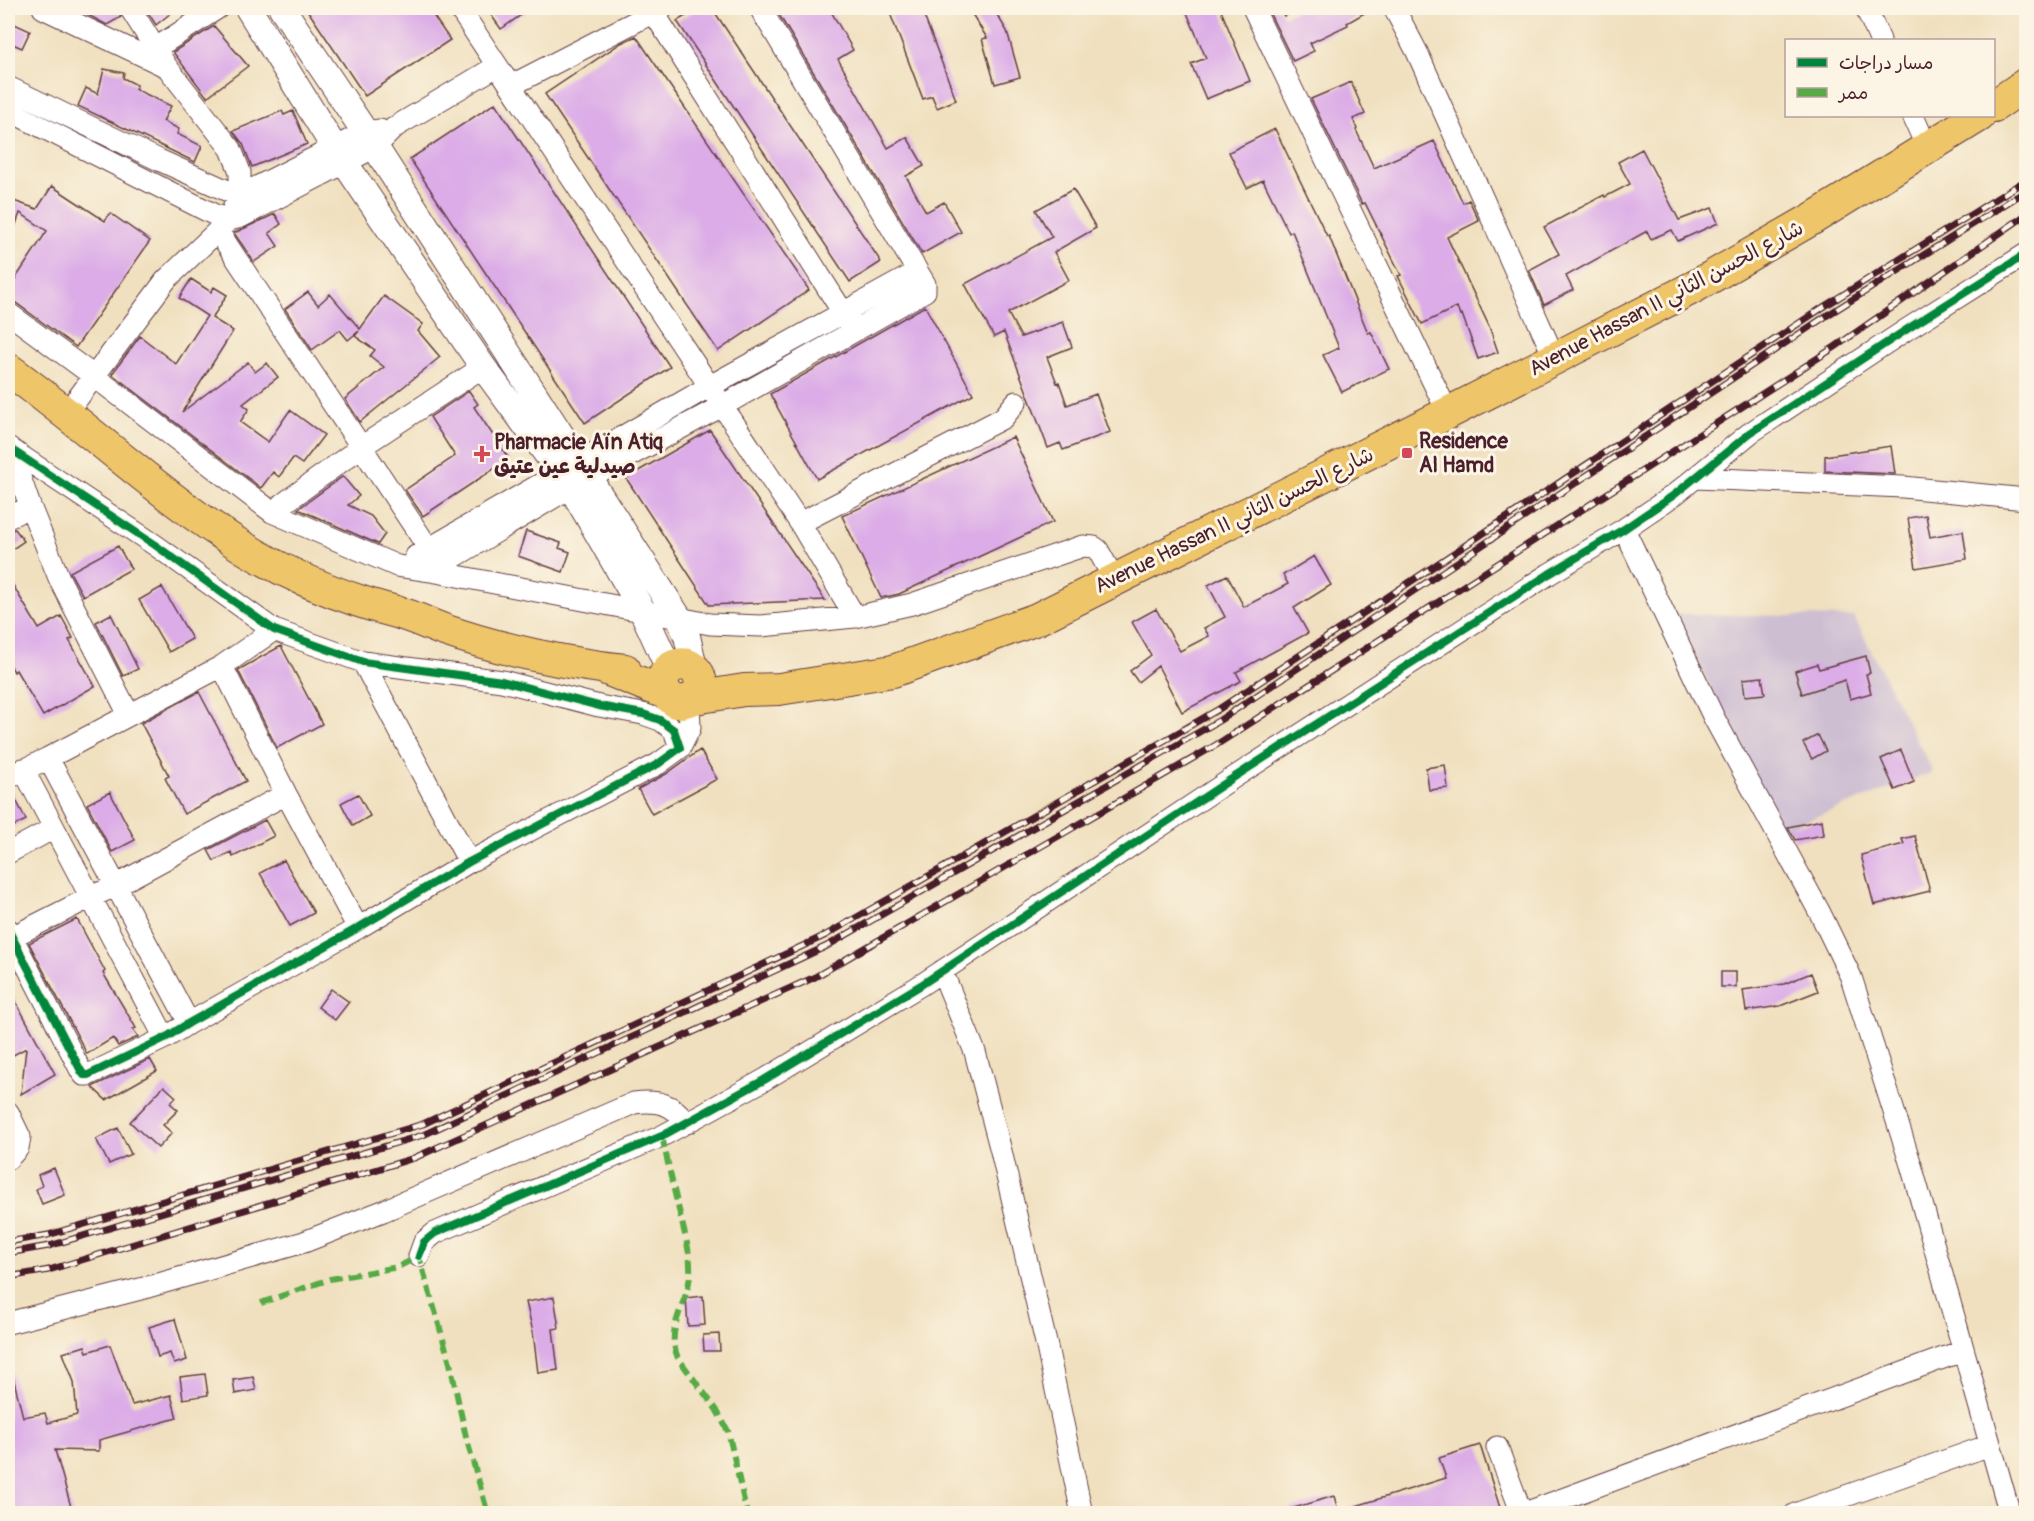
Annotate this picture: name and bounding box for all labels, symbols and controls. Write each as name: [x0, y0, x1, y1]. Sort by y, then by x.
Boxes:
legend: [1785, 39, 1995, 117]
text: مسار دراجات: [1839, 52, 1933, 75]
text: ممر: [1837, 82, 1868, 105]
street label: Avenue Hassan II شارع الحسن الثاني: [1524, 214, 1811, 387]
place label: Residence Al Hamd: [1419, 428, 1509, 479]
place label: Pharmacie Aïn Atiq صيدلية عين عتيق: [494, 429, 663, 480]
street label: Avenue Hassan II شارع الحسن الثاني: [1090, 441, 1380, 604]
marker: Residence Al Hamd: [1400, 446, 1414, 460]
marker: Pharmacie Aïn Atiq صيدلية عين عتيق: [475, 447, 489, 461]

